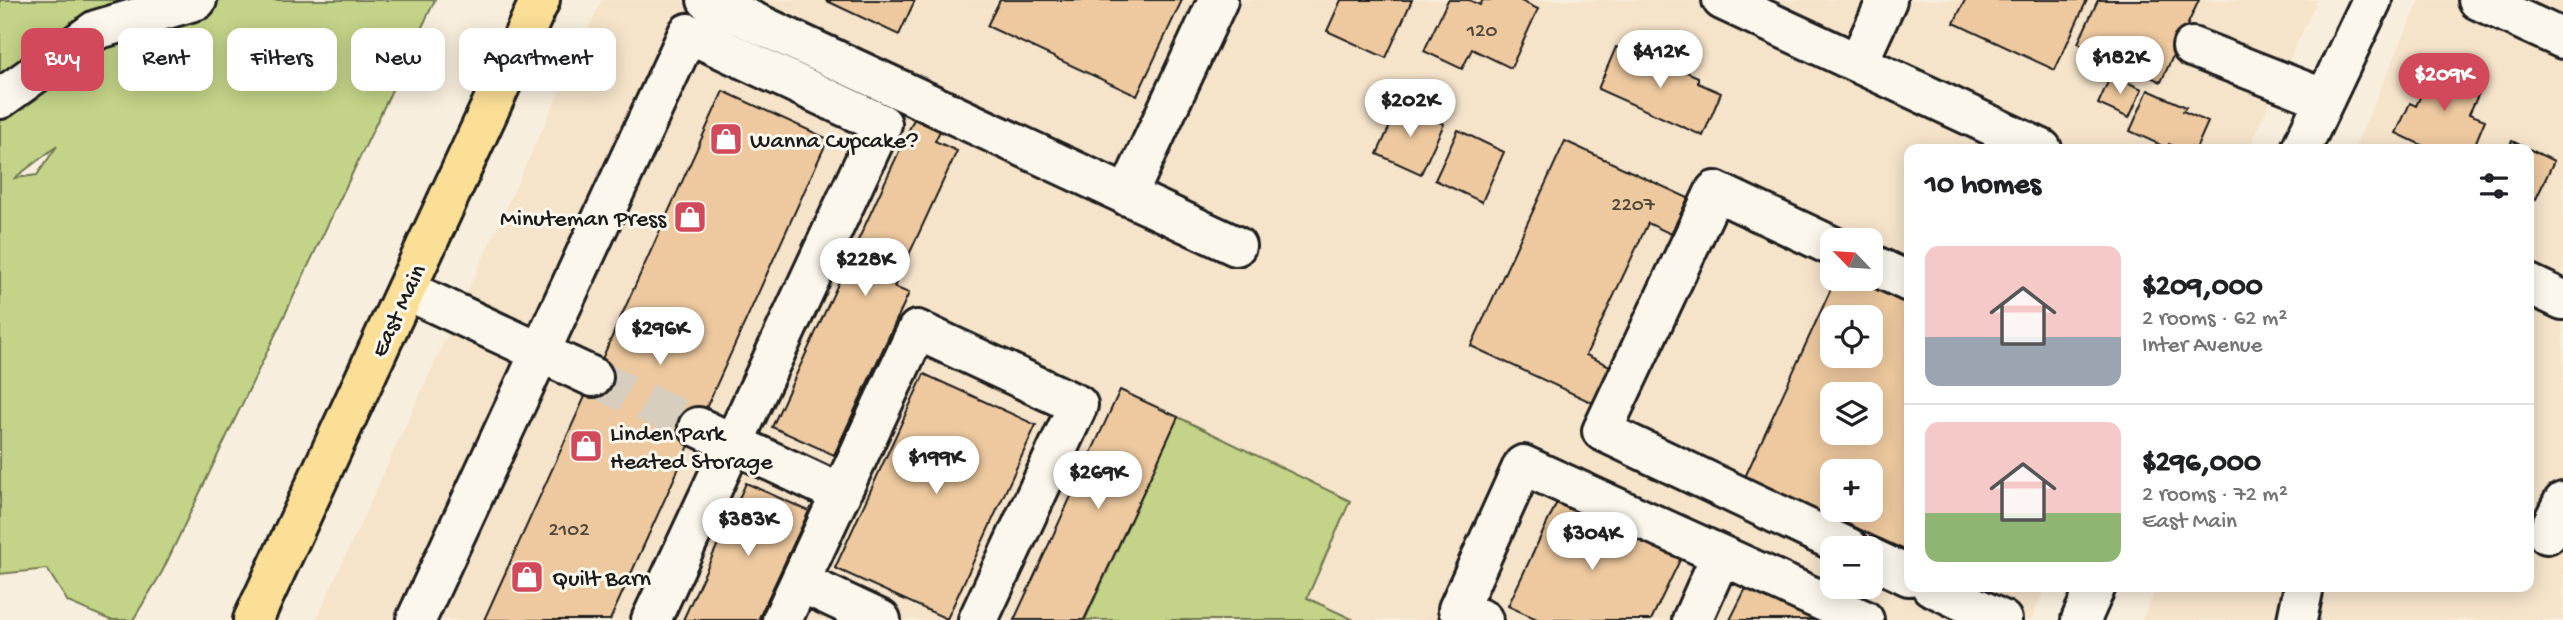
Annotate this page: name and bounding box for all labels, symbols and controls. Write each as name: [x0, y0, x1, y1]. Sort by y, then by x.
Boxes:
house number: 120: [1466, 20, 1497, 45]
chip: Buy: [21, 28, 104, 91]
chip: Rent: [118, 28, 213, 91]
chip: Filters: [227, 28, 337, 91]
chip: New: [351, 28, 445, 91]
chip: Apartment: [459, 28, 616, 91]
pin: $412K: [1611, 31, 1709, 90]
pin: $182K: [2071, 36, 2169, 96]
text: $412K: [1633, 39, 1687, 66]
text: $182K: [2092, 45, 2148, 72]
pin: $209K: [2395, 54, 2493, 113]
text: $209K: [2415, 62, 2473, 89]
pin: $202K: [1361, 80, 1459, 139]
text: $202K: [1381, 88, 1439, 115]
shop icon: Wanna Cupcake?: [707, 120, 745, 158]
place label: Wanna Cupcake?: [750, 128, 918, 157]
icon: filters: [2475, 167, 2513, 205]
text: 10 homes: [1925, 169, 2041, 204]
house number: 2207: [1611, 194, 1656, 219]
shop icon: Minuteman Press: [671, 198, 709, 236]
place label: Minuteman Press: [500, 206, 667, 235]
north arrow: [1820, 228, 1883, 290]
map controls: [1820, 228, 1883, 599]
pin: $228K: [816, 238, 914, 298]
text: $228K: [836, 247, 894, 274]
street label: East Main: [366, 260, 435, 363]
text: $209,000: [2142, 271, 2263, 306]
icon: home: [1981, 274, 2065, 358]
button: locate: [1820, 305, 1883, 368]
text: 2 rooms · 62 m²: [2142, 306, 2287, 333]
pin: $296K: [611, 308, 709, 367]
text: $296K: [631, 316, 689, 343]
text: Inter Avenue: [2142, 333, 2262, 360]
button: layers: [1820, 382, 1883, 445]
place label: Linden Park Heated Storage: [610, 421, 773, 478]
shop icon: Linden Park Heated Storage: [567, 427, 605, 465]
pin: $199K: [887, 436, 985, 496]
text: $199K: [908, 445, 964, 472]
text: $296,000: [2142, 447, 2261, 482]
icon: home: [1981, 450, 2065, 534]
pin: $269K: [1049, 452, 1147, 511]
button: +: [1820, 459, 1883, 522]
text: $269K: [1069, 460, 1127, 487]
text: 2 rooms · 72 m²: [2142, 482, 2288, 509]
pin: $383K: [699, 498, 797, 558]
text: $383K: [718, 507, 778, 534]
text: East Main: [2142, 509, 2237, 536]
pin: $304K: [1543, 512, 1641, 572]
house number: 2102: [549, 519, 590, 544]
text: $304K: [1563, 521, 1621, 548]
button: −: [1820, 536, 1883, 599]
shop icon: Quilt Barn: [508, 558, 546, 596]
place label: Quilt Barn: [552, 566, 651, 595]

